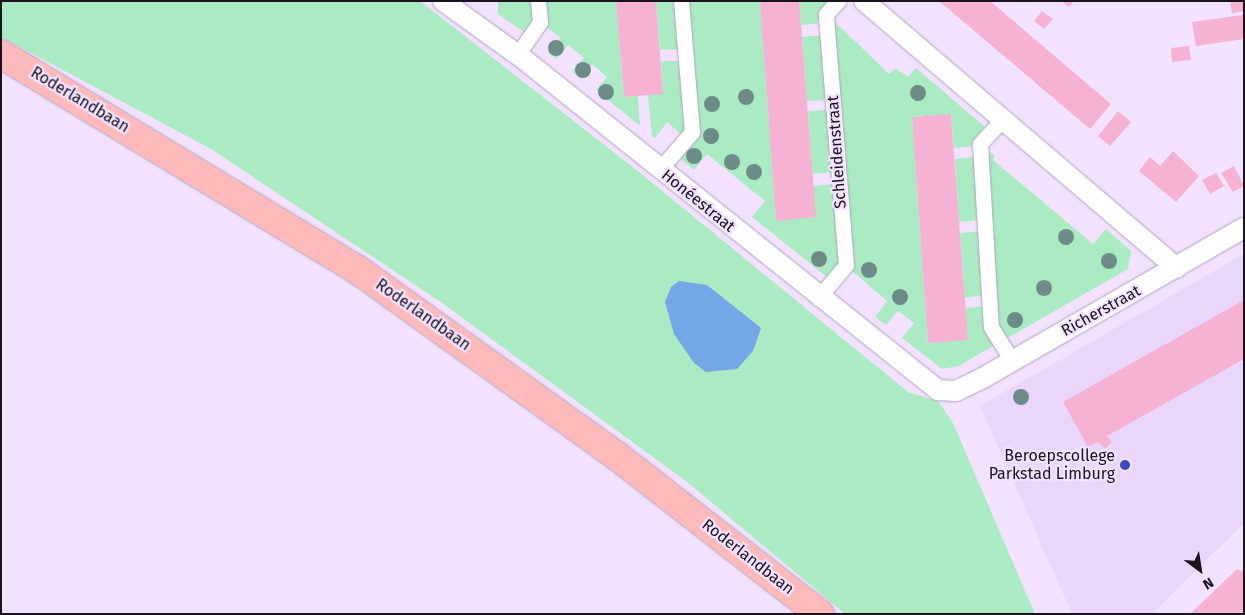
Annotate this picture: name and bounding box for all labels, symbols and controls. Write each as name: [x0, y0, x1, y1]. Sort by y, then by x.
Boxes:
street label: Roderlandbaan: [27, 63, 133, 137]
street label: Schleidenstraat: [823, 95, 851, 209]
street label: Honéestraat: [657, 166, 739, 236]
street label: Roderlandbaan: [372, 275, 474, 355]
street label: Richerstraat: [1058, 281, 1144, 341]
place label: Beroepscollege Parkstad Limburg: [989, 446, 1115, 484]
marker: Beroepscollege Parkstad Limburg: [1119, 459, 1131, 471]
street label: Roderlandbaan: [698, 515, 798, 599]
north arrow: [1175, 545, 1225, 595]
text: N: [1200, 574, 1216, 593]

